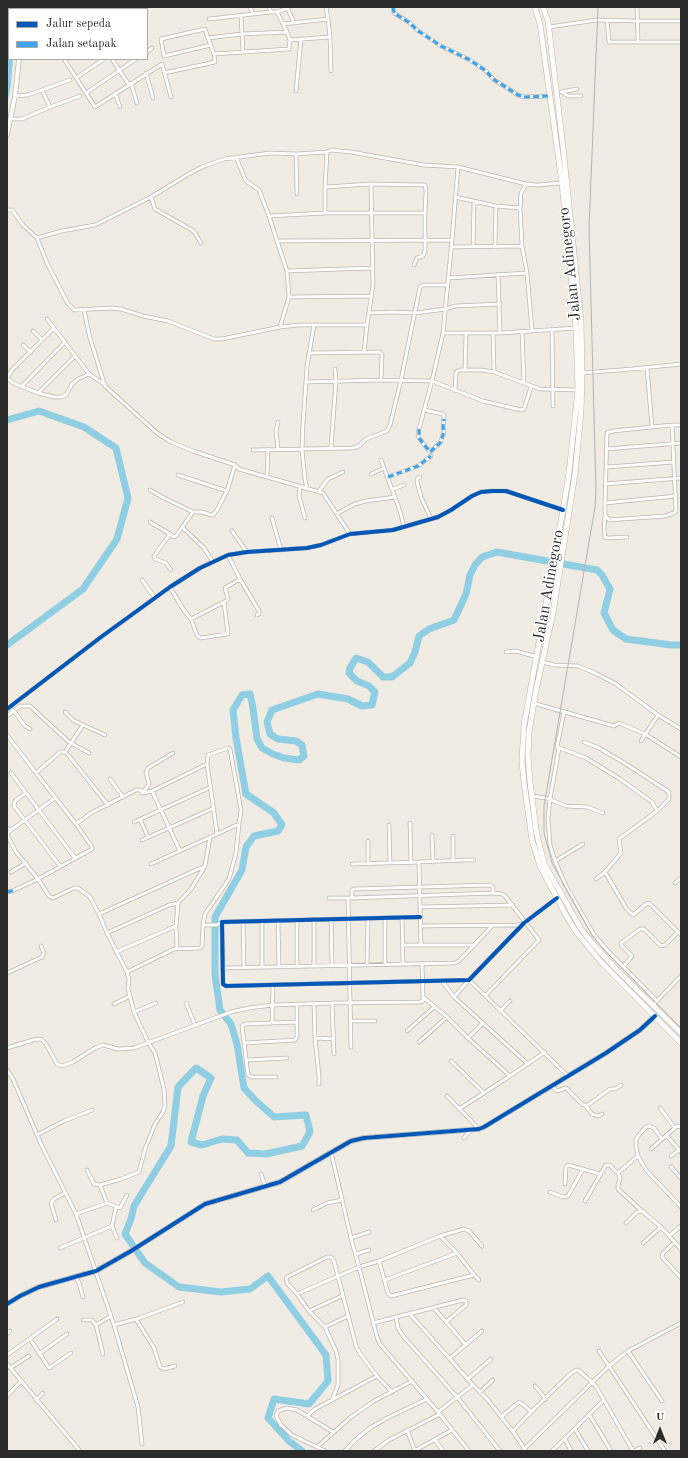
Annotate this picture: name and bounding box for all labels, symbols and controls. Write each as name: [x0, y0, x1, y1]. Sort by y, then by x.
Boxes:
legend: [8, 8, 148, 60]
text: Jalur sepeda: [46, 18, 111, 30]
text: Jalan setapak: [46, 38, 117, 50]
street label: Jalan Adinegoro: [555, 206, 585, 322]
street label: Jalan Adinegoro: [530, 528, 568, 644]
north arrow: [640, 1410, 680, 1450]
text: U: [656, 1412, 664, 1423]

